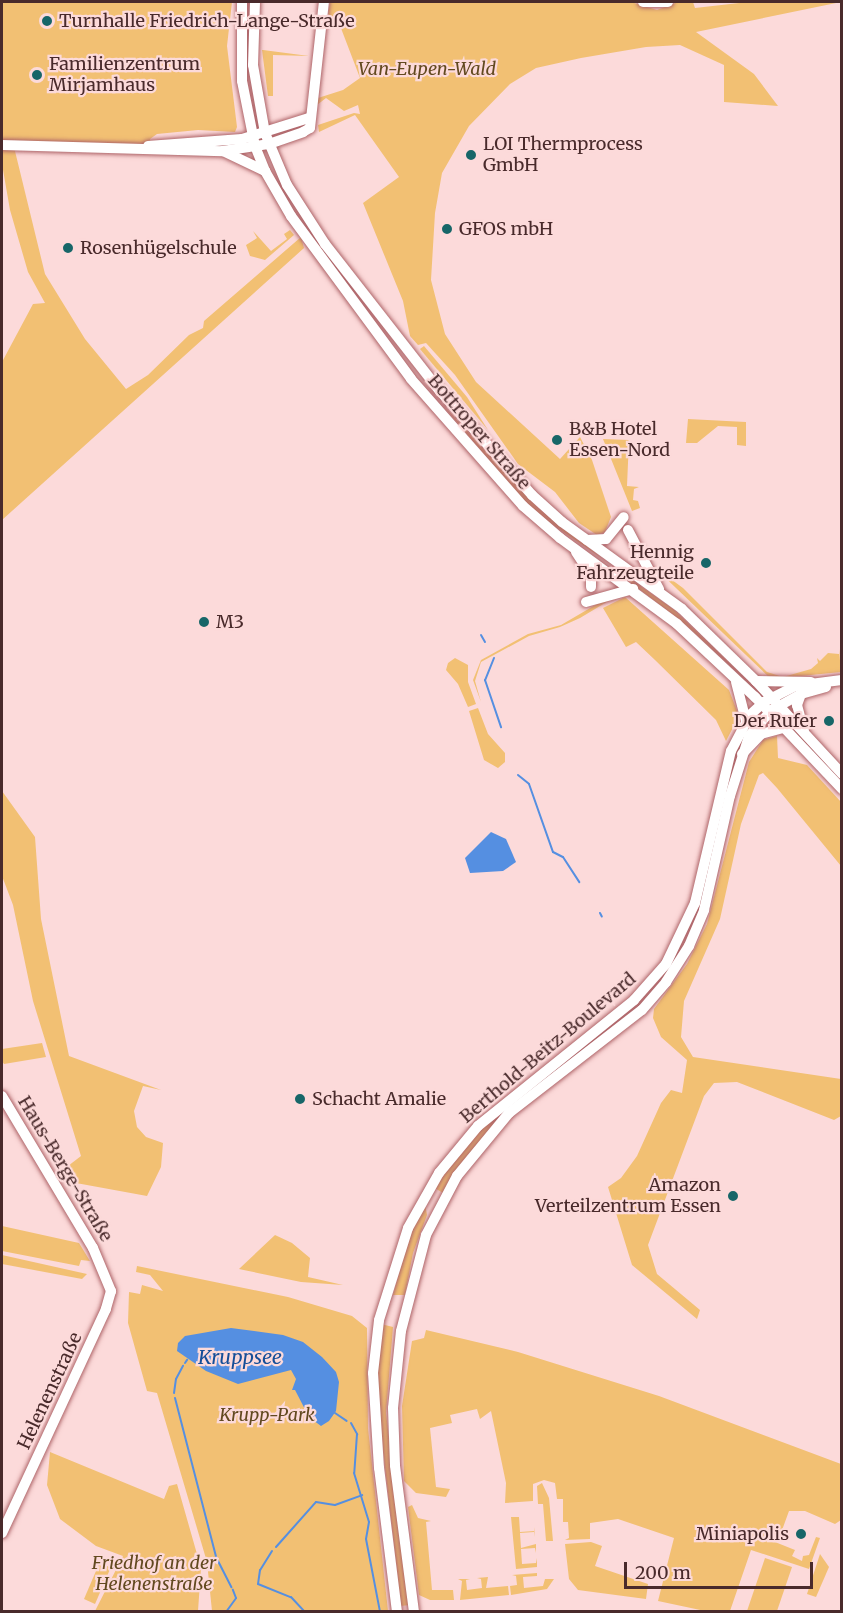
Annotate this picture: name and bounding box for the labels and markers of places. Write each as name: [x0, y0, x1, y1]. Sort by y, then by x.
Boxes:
place label: Turnhalle Friedrich-Lange-Straße: [59, 10, 355, 32]
marker: Turnhalle Friedrich-Lange-Straße: [40, 14, 54, 28]
place label: Familienzentrum Mirjamhaus: [49, 54, 200, 97]
marker: Familienzentrum Mirjamhaus: [30, 68, 44, 82]
place label: LOI Thermprocess GmbH: [483, 134, 643, 176]
marker: LOI Thermprocess GmbH: [464, 148, 478, 162]
place label: GFOS mbH: [459, 218, 553, 240]
marker: GFOS mbH: [440, 222, 454, 236]
place label: Rosenhügelschule: [80, 237, 237, 259]
marker: Rosenhügelschule: [61, 241, 75, 255]
place label: B&B Hotel Essen-Nord: [569, 419, 670, 462]
marker: B&B Hotel Essen-Nord: [550, 433, 564, 447]
place label: Hennig Fahrzeugteile: [576, 542, 694, 584]
marker: Hennig Fahrzeugteile: [699, 556, 713, 570]
place label: M3: [216, 611, 244, 633]
marker: M3: [197, 615, 211, 629]
place label: Der Rufer: [734, 710, 817, 732]
marker: Der Rufer: [822, 714, 836, 728]
place label: Schacht Amalie: [312, 1088, 446, 1110]
marker: Schacht Amalie: [293, 1092, 307, 1106]
place label: Amazon Verteilzentrum Essen: [535, 1175, 721, 1218]
marker: Amazon Verteilzentrum Essen: [726, 1189, 740, 1203]
place label: Miniapolis: [696, 1523, 789, 1545]
marker: Miniapolis: [794, 1527, 808, 1541]

